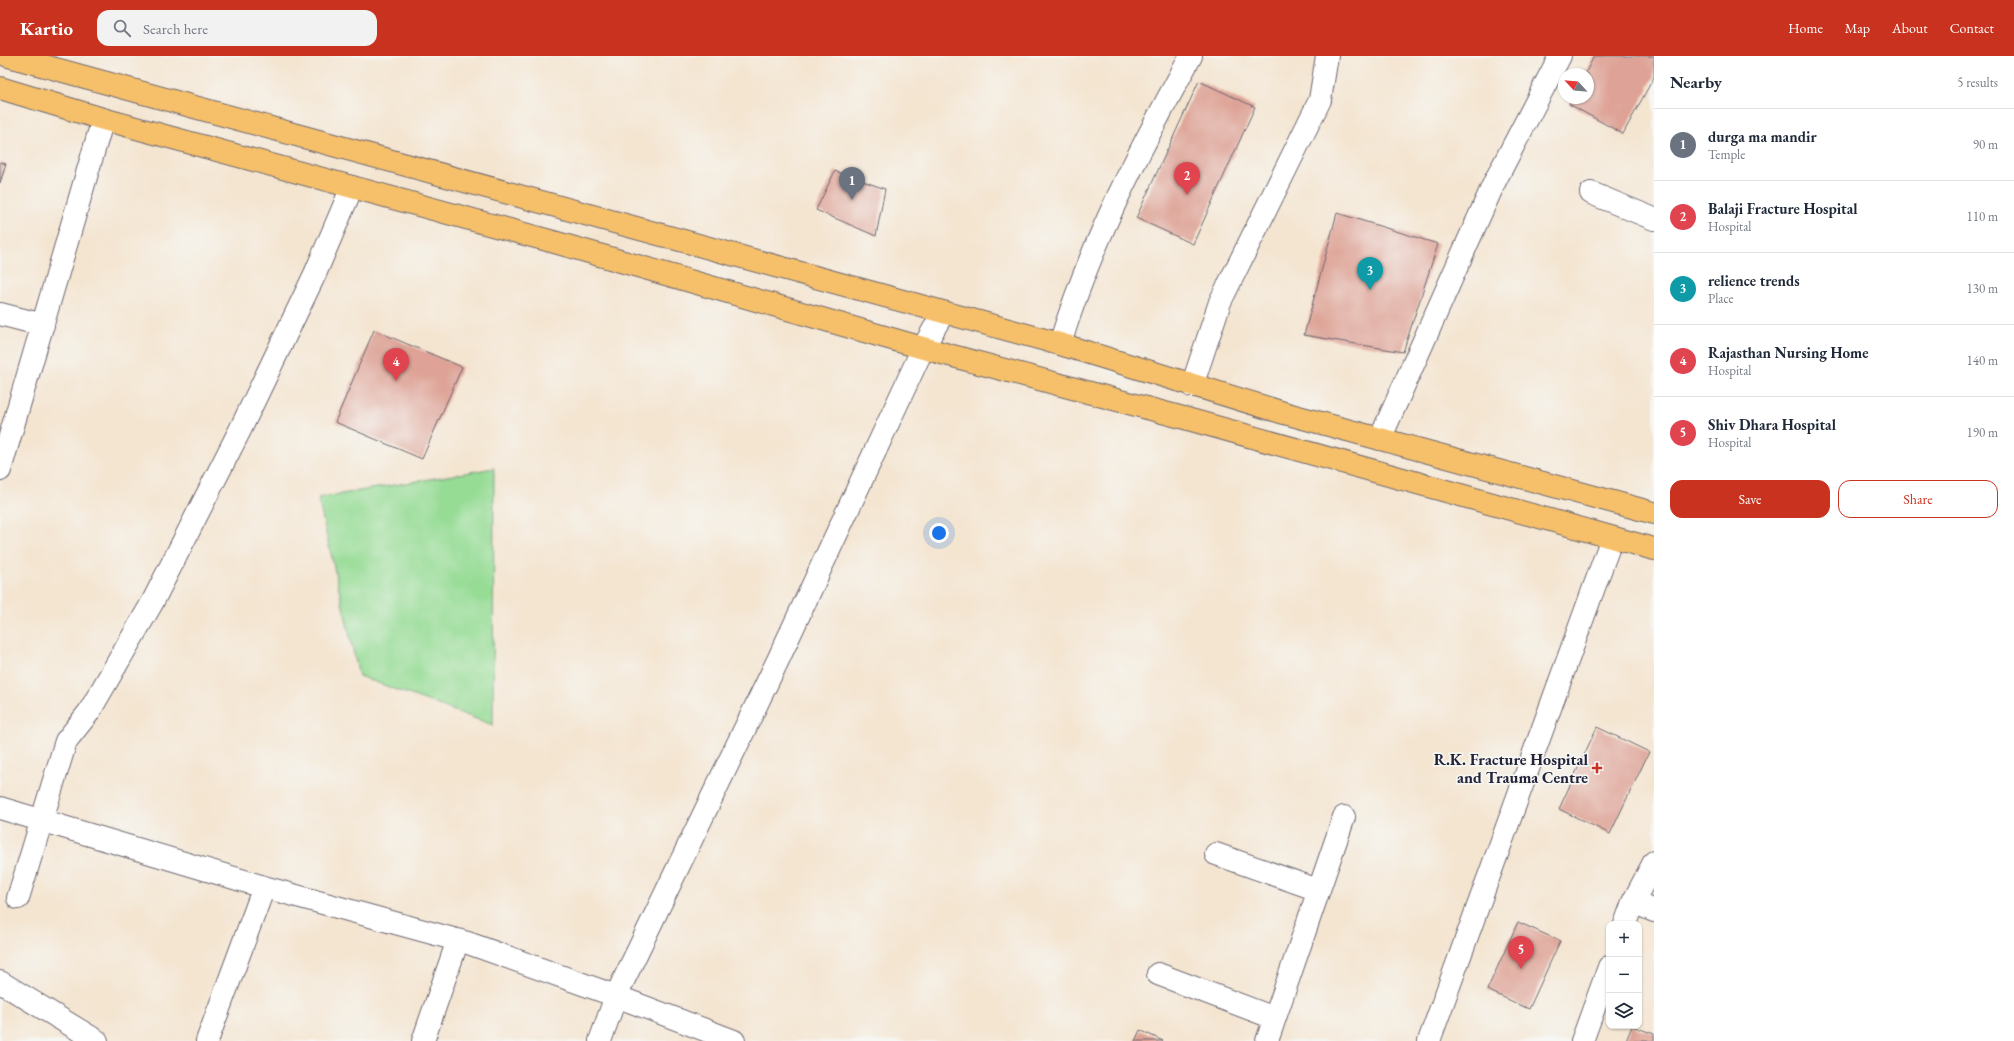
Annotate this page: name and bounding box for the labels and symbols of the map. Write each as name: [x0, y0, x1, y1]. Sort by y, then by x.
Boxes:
north arrow: [1558, 68, 1594, 104]
pin: 2: [1174, 162, 1200, 195]
pin: 1: [839, 167, 865, 200]
pin: 3: [1357, 257, 1383, 290]
pin: 4: [383, 348, 409, 381]
your location: [929, 523, 949, 543]
place label: R.K. Fracture Hospital and Trauma Centre: [1434, 749, 1588, 788]
marker: R.K. Fracture Hospital and Trauma Centre: [1591, 762, 1603, 774]
pin: 5: [1508, 936, 1534, 969]

